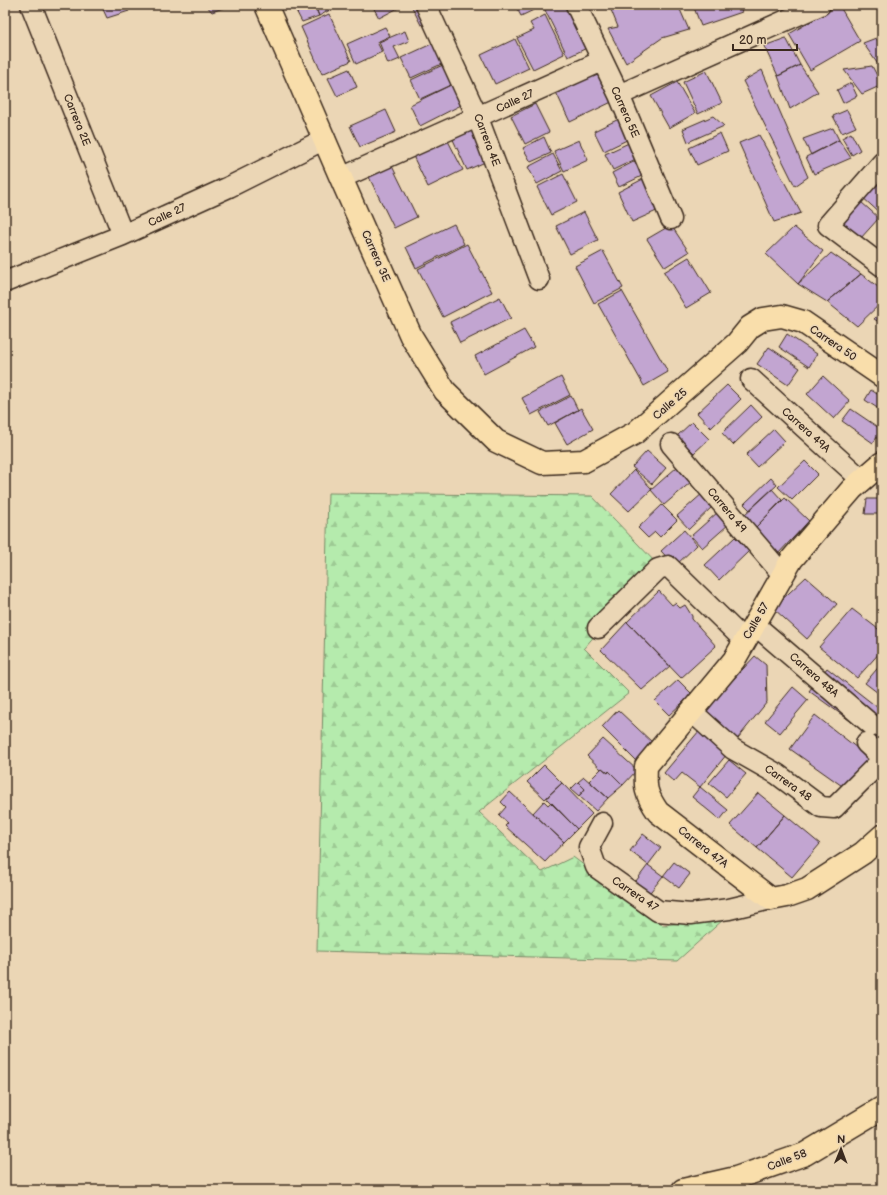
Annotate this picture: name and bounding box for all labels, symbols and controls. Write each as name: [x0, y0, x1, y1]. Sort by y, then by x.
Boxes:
scale bar: [733, 26, 797, 52]
text: 20 m: [739, 33, 766, 48]
street label: Carrera 5E: [608, 84, 642, 140]
street label: Calle 27: [494, 86, 537, 115]
street label: Carrera 2E: [61, 92, 93, 148]
street label: Carrera 4E: [471, 112, 503, 168]
street label: Calle 27: [146, 200, 189, 229]
street label: Carrera 3E: [359, 228, 393, 284]
street label: Carrera 50: [807, 323, 859, 364]
street label: Calle 25: [650, 386, 690, 422]
street label: Carrera 49A: [779, 405, 833, 455]
street label: Carrera 49: [705, 485, 749, 535]
street label: Calle 57: [740, 600, 772, 642]
street label: Carrera 48A: [787, 650, 842, 700]
street label: Carrera 48: [762, 762, 814, 804]
street label: Carrera 47A: [675, 823, 731, 871]
street label: Carrera 47: [609, 874, 661, 915]
north arrow: [821, 1129, 861, 1169]
text: N: [837, 1133, 845, 1146]
street label: Calle 58: [765, 1147, 809, 1173]

